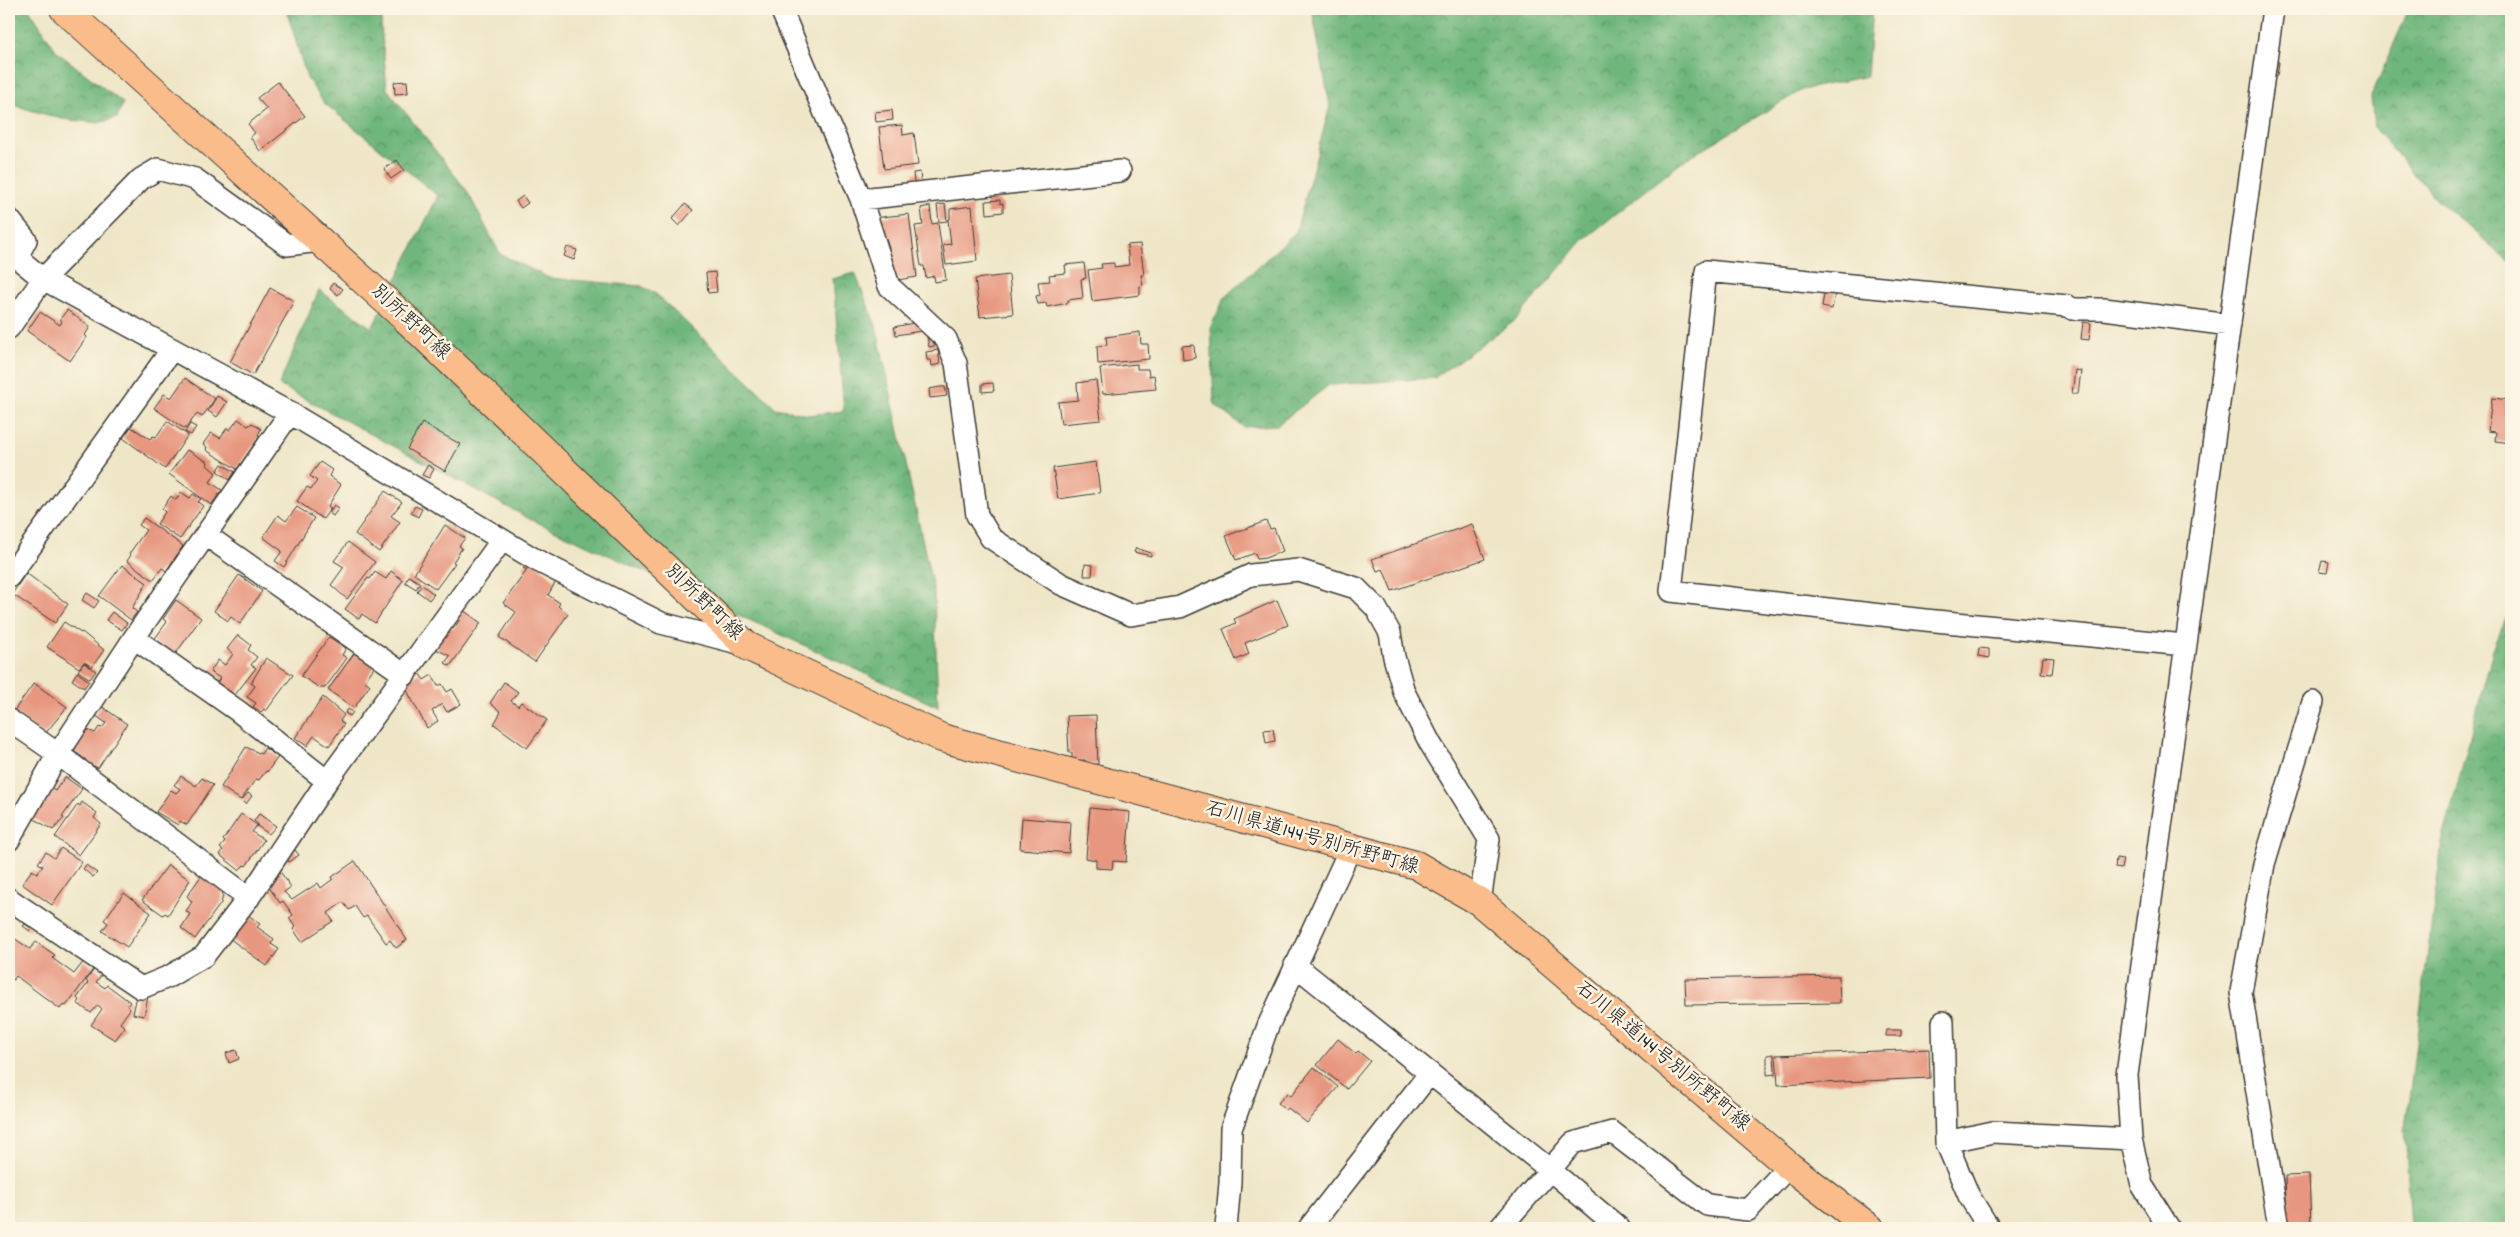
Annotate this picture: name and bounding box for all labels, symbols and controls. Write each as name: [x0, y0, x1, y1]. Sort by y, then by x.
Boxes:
street label: 別所野町線: [364, 279, 456, 367]
street label: 別所野町線: [657, 558, 749, 648]
street label: 石川県道144号別所野町線: [1202, 795, 1422, 883]
street label: 石川県道144号別所野町線: [1568, 975, 1756, 1139]

